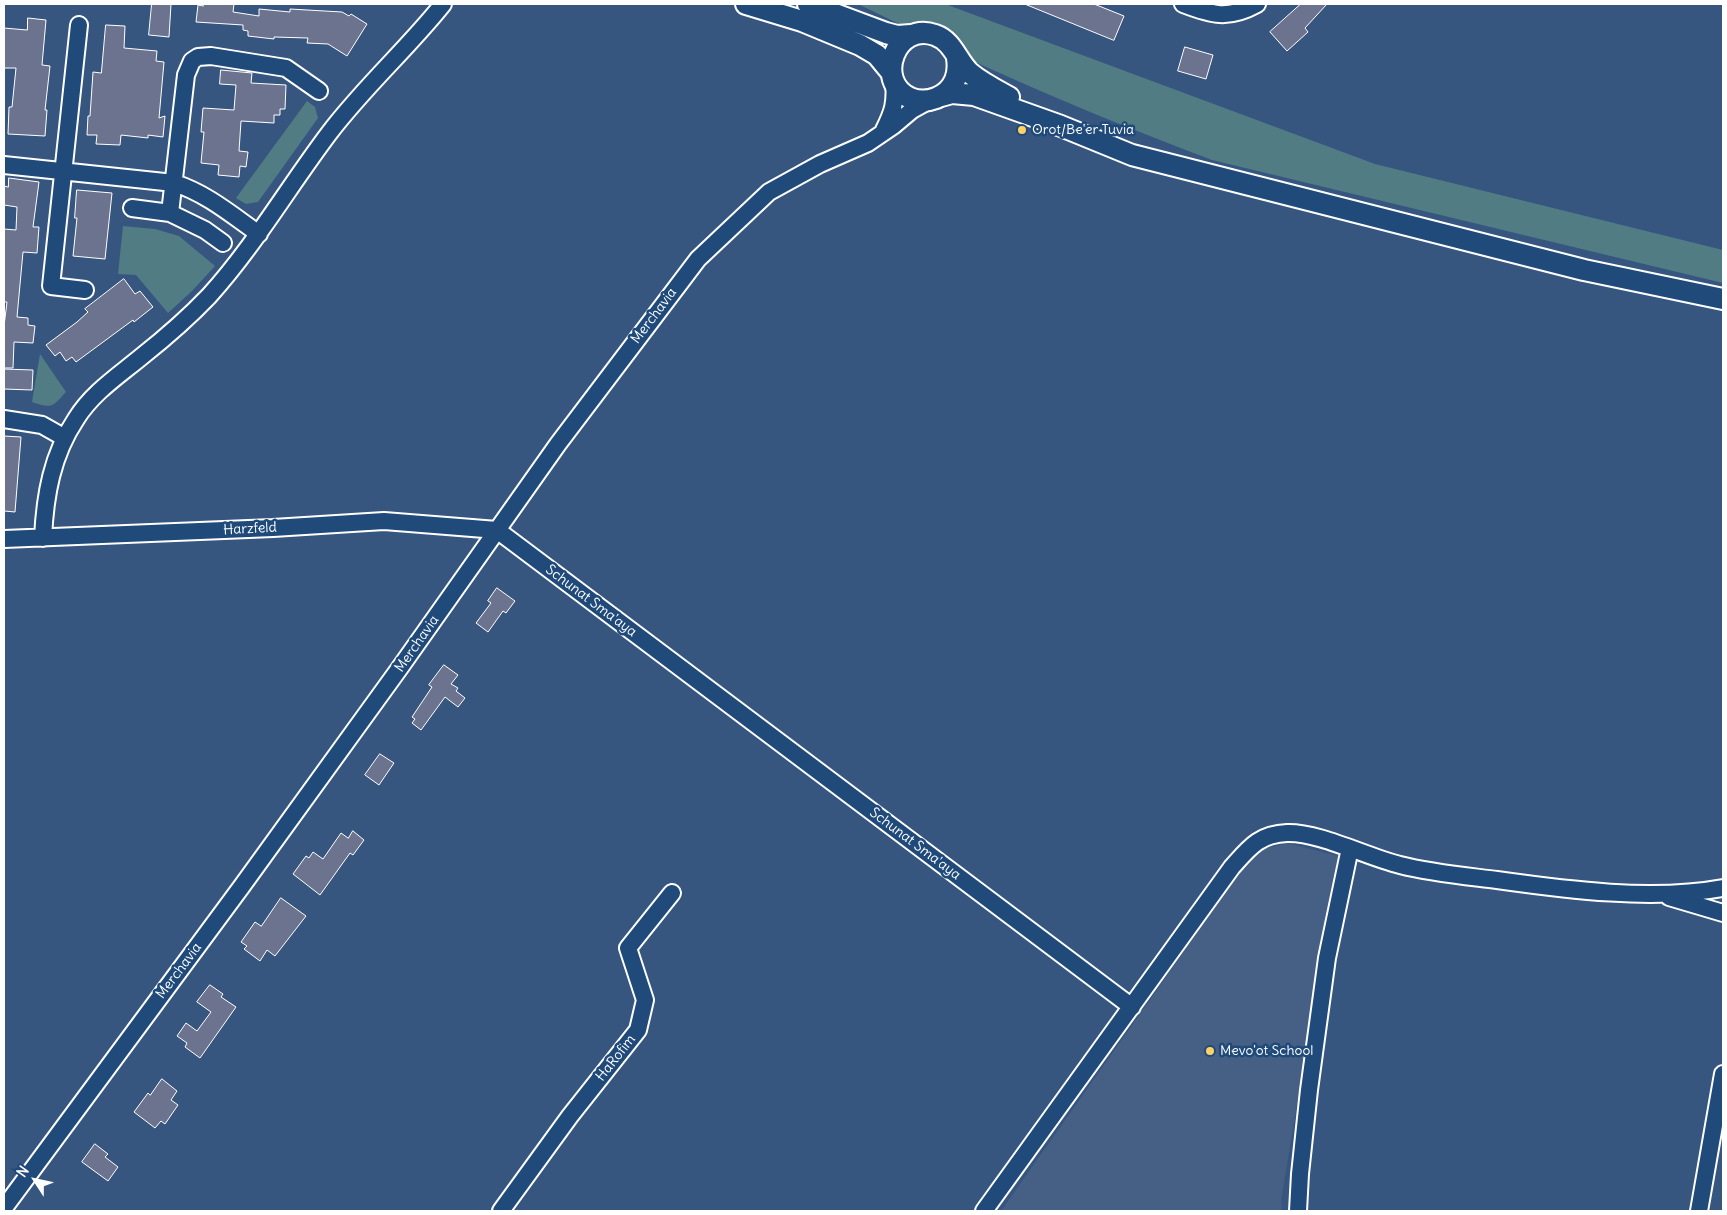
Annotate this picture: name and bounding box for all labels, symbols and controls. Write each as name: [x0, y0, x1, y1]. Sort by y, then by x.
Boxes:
place label: Orot/Be'er Tuvia: [1032, 122, 1134, 138]
marker: Orot/Be'er Tuvia: [1016, 124, 1028, 136]
street label: Merchavia: [628, 285, 680, 347]
street label: Harzfeld: [223, 519, 277, 539]
street label: Schunat Sma'aya: [542, 561, 640, 641]
street label: Merchavia: [391, 612, 443, 676]
street label: Schunat Sma'aya: [866, 804, 964, 884]
street label: Merchavia: [153, 940, 205, 1002]
street label: HaRofim: [593, 1031, 639, 1085]
place label: Mevo'ot School: [1220, 1043, 1313, 1059]
marker: Mevo'ot School: [1204, 1045, 1216, 1057]
north arrow: [10, 1155, 60, 1205]
text: N: [13, 1162, 33, 1181]

